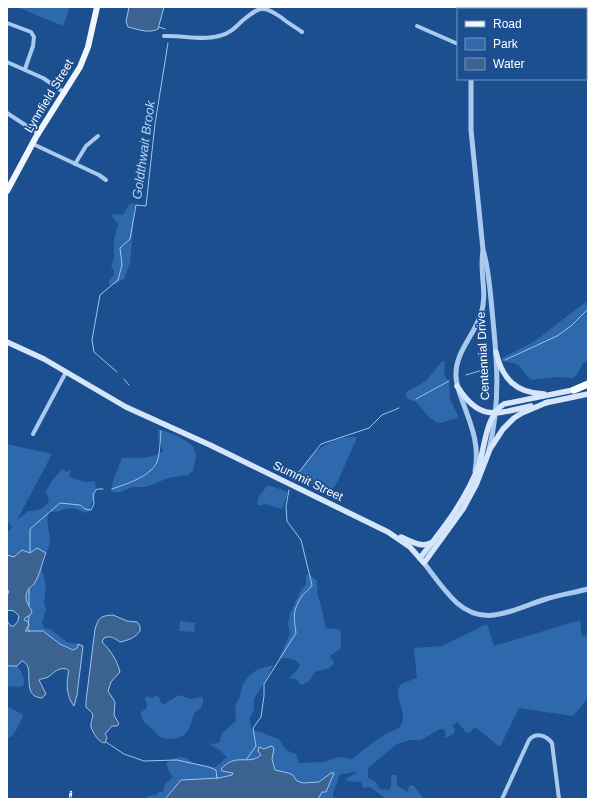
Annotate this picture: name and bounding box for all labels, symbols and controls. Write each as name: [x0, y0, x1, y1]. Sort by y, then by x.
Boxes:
legend: [457, 8, 587, 80]
text: Road: [493, 17, 522, 31]
text: Park: [493, 37, 519, 51]
street label: Lynnfield Street: [22, 56, 77, 135]
text: Water: [493, 57, 525, 71]
water label: Goldthwait Brook: [129, 99, 158, 200]
street label: Centennial Drive: [474, 311, 492, 401]
street label: Summit Street: [271, 458, 346, 504]

